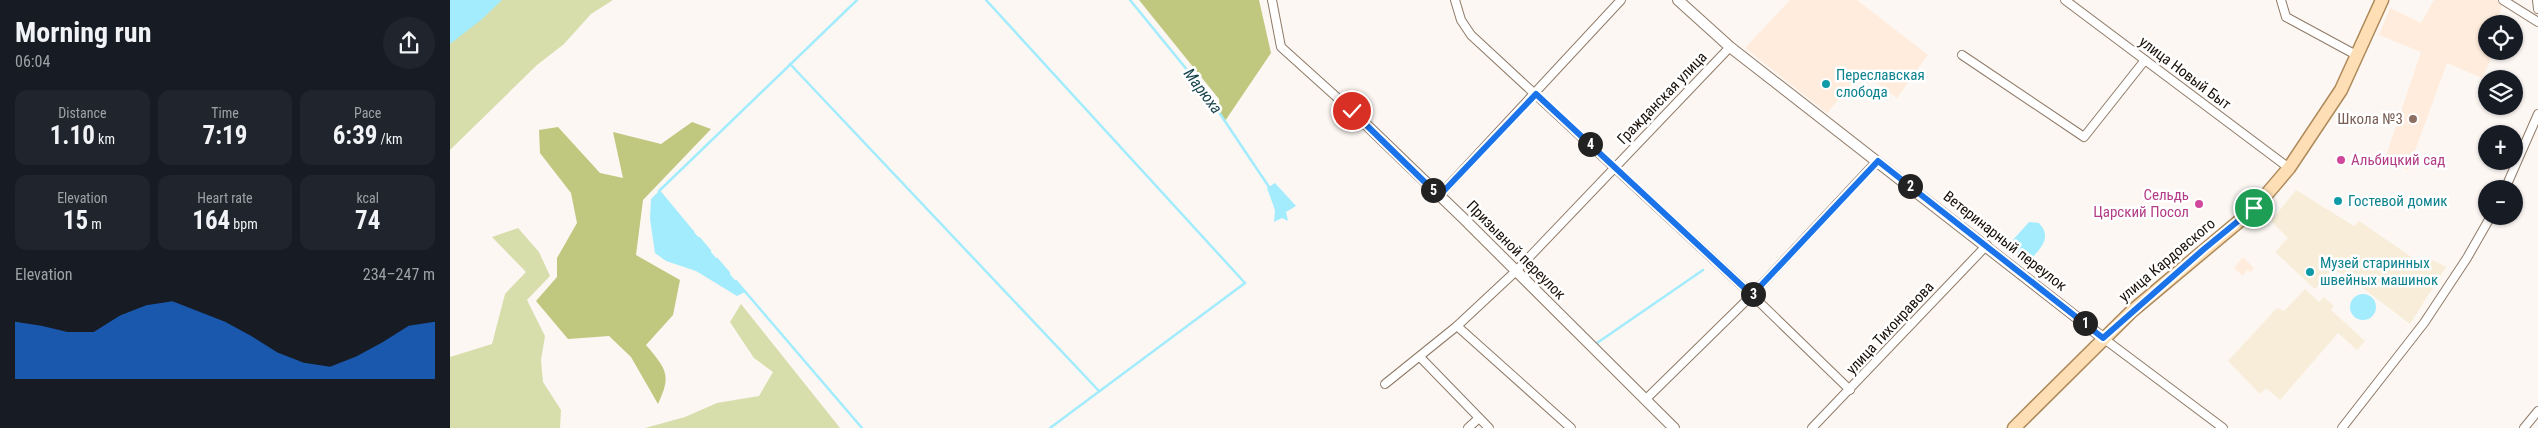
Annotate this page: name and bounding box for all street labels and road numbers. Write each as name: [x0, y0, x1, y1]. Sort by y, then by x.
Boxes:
street label: улица Новый Быт: [2136, 33, 2234, 113]
street label: Гражданская улица: [1613, 48, 1711, 148]
street label: Ветеринарный переулок: [1940, 187, 2070, 295]
street label: Призывной переулок: [1463, 197, 1569, 303]
street label: улица Кардовского: [2115, 214, 2219, 306]
street label: улица Тихонравова: [1842, 278, 1938, 378]

